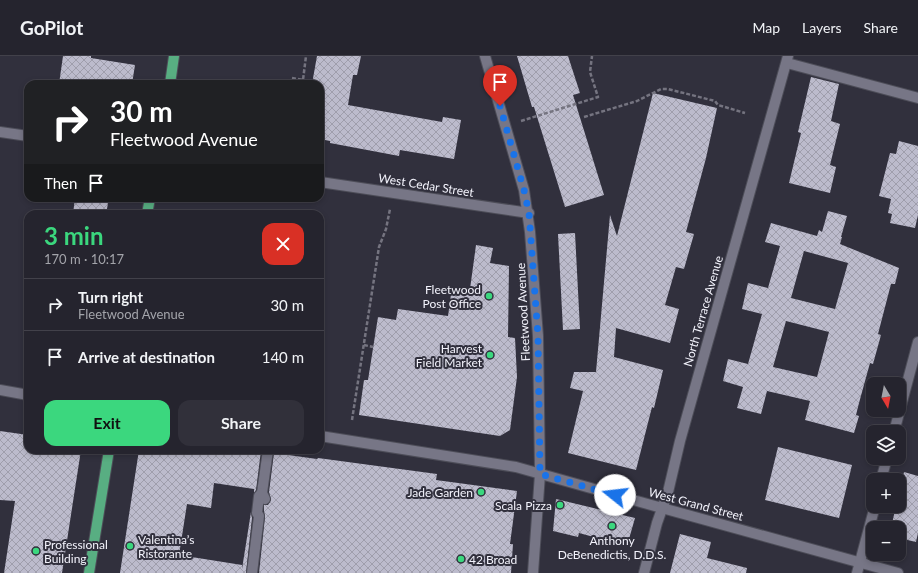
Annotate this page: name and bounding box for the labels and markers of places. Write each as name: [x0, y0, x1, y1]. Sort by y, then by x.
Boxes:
pin: [483, 65, 517, 106]
place label: Fleetwood Post Office: [423, 282, 481, 311]
marker: Fleetwood Post Office: [484, 291, 494, 301]
place label: Harvest Field Market: [416, 341, 483, 370]
marker: Harvest Field Market: [485, 350, 495, 360]
place label: Jade Garden: [407, 485, 473, 500]
marker: Jade Garden: [476, 487, 486, 497]
place label: Scala Pizza: [495, 498, 552, 513]
marker: Scala Pizza: [555, 500, 565, 510]
marker: Anthony DeBenedictis, D.D.S.: [607, 521, 617, 531]
place label: Valentina’s Ristorante: [138, 532, 194, 561]
place label: Anthony DeBenedictis, D.D.S.: [558, 533, 666, 562]
place label: Professional Building: [44, 537, 108, 566]
marker: Valentina’s Ristorante: [125, 541, 135, 551]
marker: Professional Building: [31, 546, 41, 556]
place label: 42 Broad: [469, 552, 517, 567]
marker: 42 Broad: [456, 554, 466, 564]

